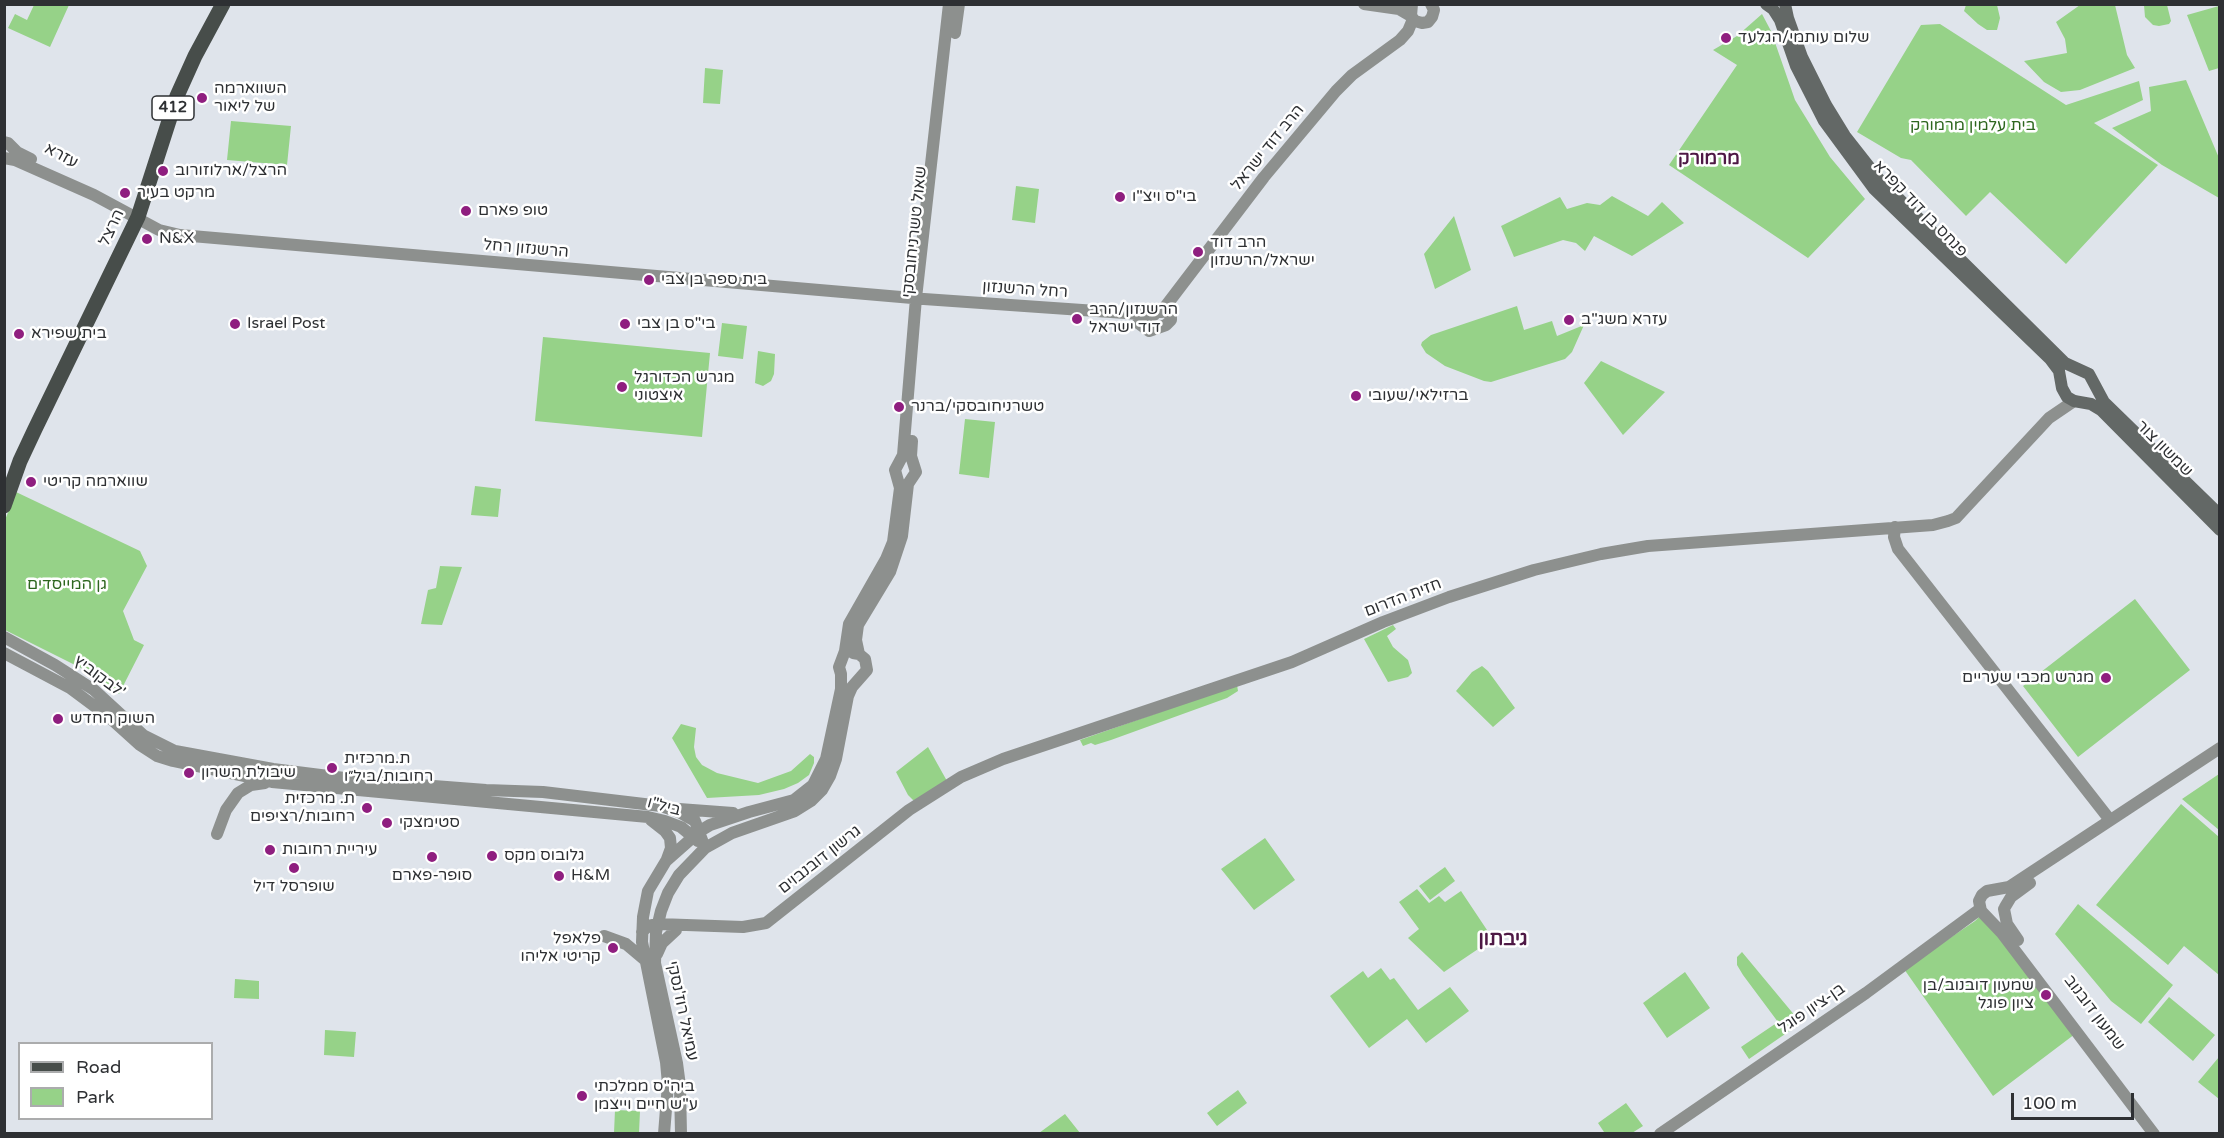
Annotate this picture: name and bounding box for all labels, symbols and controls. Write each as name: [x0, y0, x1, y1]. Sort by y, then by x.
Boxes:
place label: שלום עותמי/הגלעד: [1738, 28, 1870, 48]
marker: שלום עותמי/הגלעד: [1719, 31, 1733, 45]
place label: השווארמה של ליאור: [214, 79, 287, 117]
marker: השווארמה של ליאור: [195, 91, 209, 105]
road number: 412: [152, 96, 194, 120]
street label: הרב דוד ישראל: [1227, 101, 1309, 195]
park label: בית עלמין מרמורק: [1910, 116, 2036, 136]
street label: עזרא: [41, 139, 81, 173]
district label: מרמורק: [1678, 148, 1740, 170]
street label: פנחס בן דוד קפרא: [1869, 157, 1971, 261]
place label: הרצל/ארלוזורוב: [175, 161, 287, 181]
marker: הרצל/ארלוזורוב: [156, 164, 170, 178]
street label: שאול טשרניחובסקי: [899, 165, 931, 299]
place label: מרקט בעיר: [137, 183, 215, 203]
marker: מרקט בעיר: [118, 186, 132, 200]
place label: בי"ס ויצ"ו: [1132, 187, 1197, 207]
marker: בי"ס ויצ"ו: [1113, 190, 1127, 204]
place label: טופ פארם: [478, 201, 548, 221]
marker: טופ פארם: [459, 204, 473, 218]
street label: הרצל: [95, 207, 129, 249]
place label: N&X: [159, 229, 194, 249]
marker: N&X: [140, 232, 154, 246]
place label: הרב דוד ישראל/הרשנזון: [1210, 233, 1315, 271]
street label: הרשנזון רחל: [482, 236, 570, 262]
marker: הרב דוד ישראל/הרשנזון: [1191, 245, 1205, 259]
place label: בית ספר בן צבי: [661, 270, 767, 290]
marker: בית ספר בן צבי: [642, 273, 656, 287]
street label: רחל הרשנזון: [982, 277, 1068, 303]
place label: הרשנזון/הרב דוד ישראל: [1089, 300, 1178, 338]
place label: עזרא משג"ב: [1581, 310, 1667, 330]
marker: הרשנזון/הרב דוד ישראל: [1070, 312, 1084, 326]
marker: עזרא משג"ב: [1562, 313, 1576, 327]
place label: Israel Post: [247, 314, 325, 334]
place label: בי"ס בן צבי: [637, 314, 716, 334]
marker: Israel Post: [228, 317, 242, 331]
marker: בי"ס בן צבי: [618, 317, 632, 331]
place label: בית שפירא: [31, 324, 107, 344]
marker: בית שפירא: [12, 327, 26, 341]
place label: מגרש הכדורגל איצטוני: [634, 368, 735, 406]
marker: מגרש הכדורגל איצטוני: [615, 380, 629, 394]
place label: ברזילאי/שעובי: [1368, 386, 1468, 406]
marker: ברזילאי/שעובי: [1349, 389, 1363, 403]
place label: טשרניחובסקי/ברנר: [911, 397, 1044, 417]
marker: טשרניחובסקי/ברנר: [892, 400, 906, 414]
street label: שמשון צור: [2132, 417, 2196, 481]
place label: שווארמה קריטי: [43, 472, 148, 492]
marker: שווארמה קריטי: [24, 475, 38, 489]
park label: גן המייסדים: [27, 575, 107, 595]
street label: חזית הדרום: [1362, 575, 1444, 621]
street label: לבקוביץ': [70, 651, 128, 703]
place label: מגרש מכבי שעריים: [1962, 668, 2094, 688]
marker: מגרש מכבי שעריים: [2099, 671, 2113, 685]
place label: השוק החדש: [70, 709, 155, 729]
marker: השוק החדש: [51, 712, 65, 726]
place label: ת.מרכזית רחובות/ביל״ו: [344, 749, 433, 787]
marker: ת.מרכזית רחובות/ביל״ו: [325, 761, 339, 775]
place label: שיבולת השרון: [201, 763, 296, 783]
marker: שיבולת השרון: [182, 766, 196, 780]
place label: ת. מרכזית רחובות/רציפים: [250, 789, 355, 827]
street label: ביל"ו: [645, 793, 683, 821]
marker: ת. מרכזית רחובות/רציפים: [360, 801, 374, 815]
place label: סטימצקי: [399, 813, 460, 833]
marker: סטימצקי: [380, 816, 394, 830]
street label: גרשון דובנבוים: [775, 822, 865, 898]
place label: עיריית רחובות: [282, 840, 378, 860]
marker: עיריית רחובות: [263, 843, 277, 857]
place label: גלובוס מקס: [504, 846, 584, 866]
marker: גלובוס מקס: [485, 849, 499, 863]
marker: סופר-פארם: [425, 850, 439, 864]
marker: שופרסל דיל: [287, 861, 301, 875]
place label: סופר-פארם: [392, 866, 472, 886]
place label: H&M: [571, 866, 610, 886]
marker: H&M: [552, 869, 566, 883]
place label: שופרסל דיל: [253, 877, 335, 897]
district label: גיבתון: [1478, 928, 1528, 952]
place label: פלאפל קריטי אליהו: [520, 929, 601, 967]
marker: פלאפל קריטי אליהו: [606, 941, 620, 955]
street label: עמיאל רוז'נסקי: [662, 959, 702, 1063]
street label: שמעון דובנוב: [2059, 971, 2129, 1055]
place label: שמעון דובנוב/בן ציון פוגל: [1923, 976, 2034, 1014]
street label: בן-ציון פוגל: [1775, 980, 1849, 1038]
marker: שמעון דובנוב/בן ציון פוגל: [2039, 988, 2053, 1002]
legend: [18, 1042, 213, 1120]
text: Road: [76, 1056, 121, 1078]
place label: ביה"ס ממלכתי ע"ש חיים וייצמן: [594, 1077, 698, 1115]
scale bar: [2014, 1081, 2137, 1119]
text: Park: [76, 1086, 114, 1108]
marker: ביה"ס ממלכתי ע"ש חיים וייצמן: [575, 1089, 589, 1103]
text: 100 m: [2022, 1092, 2077, 1114]

